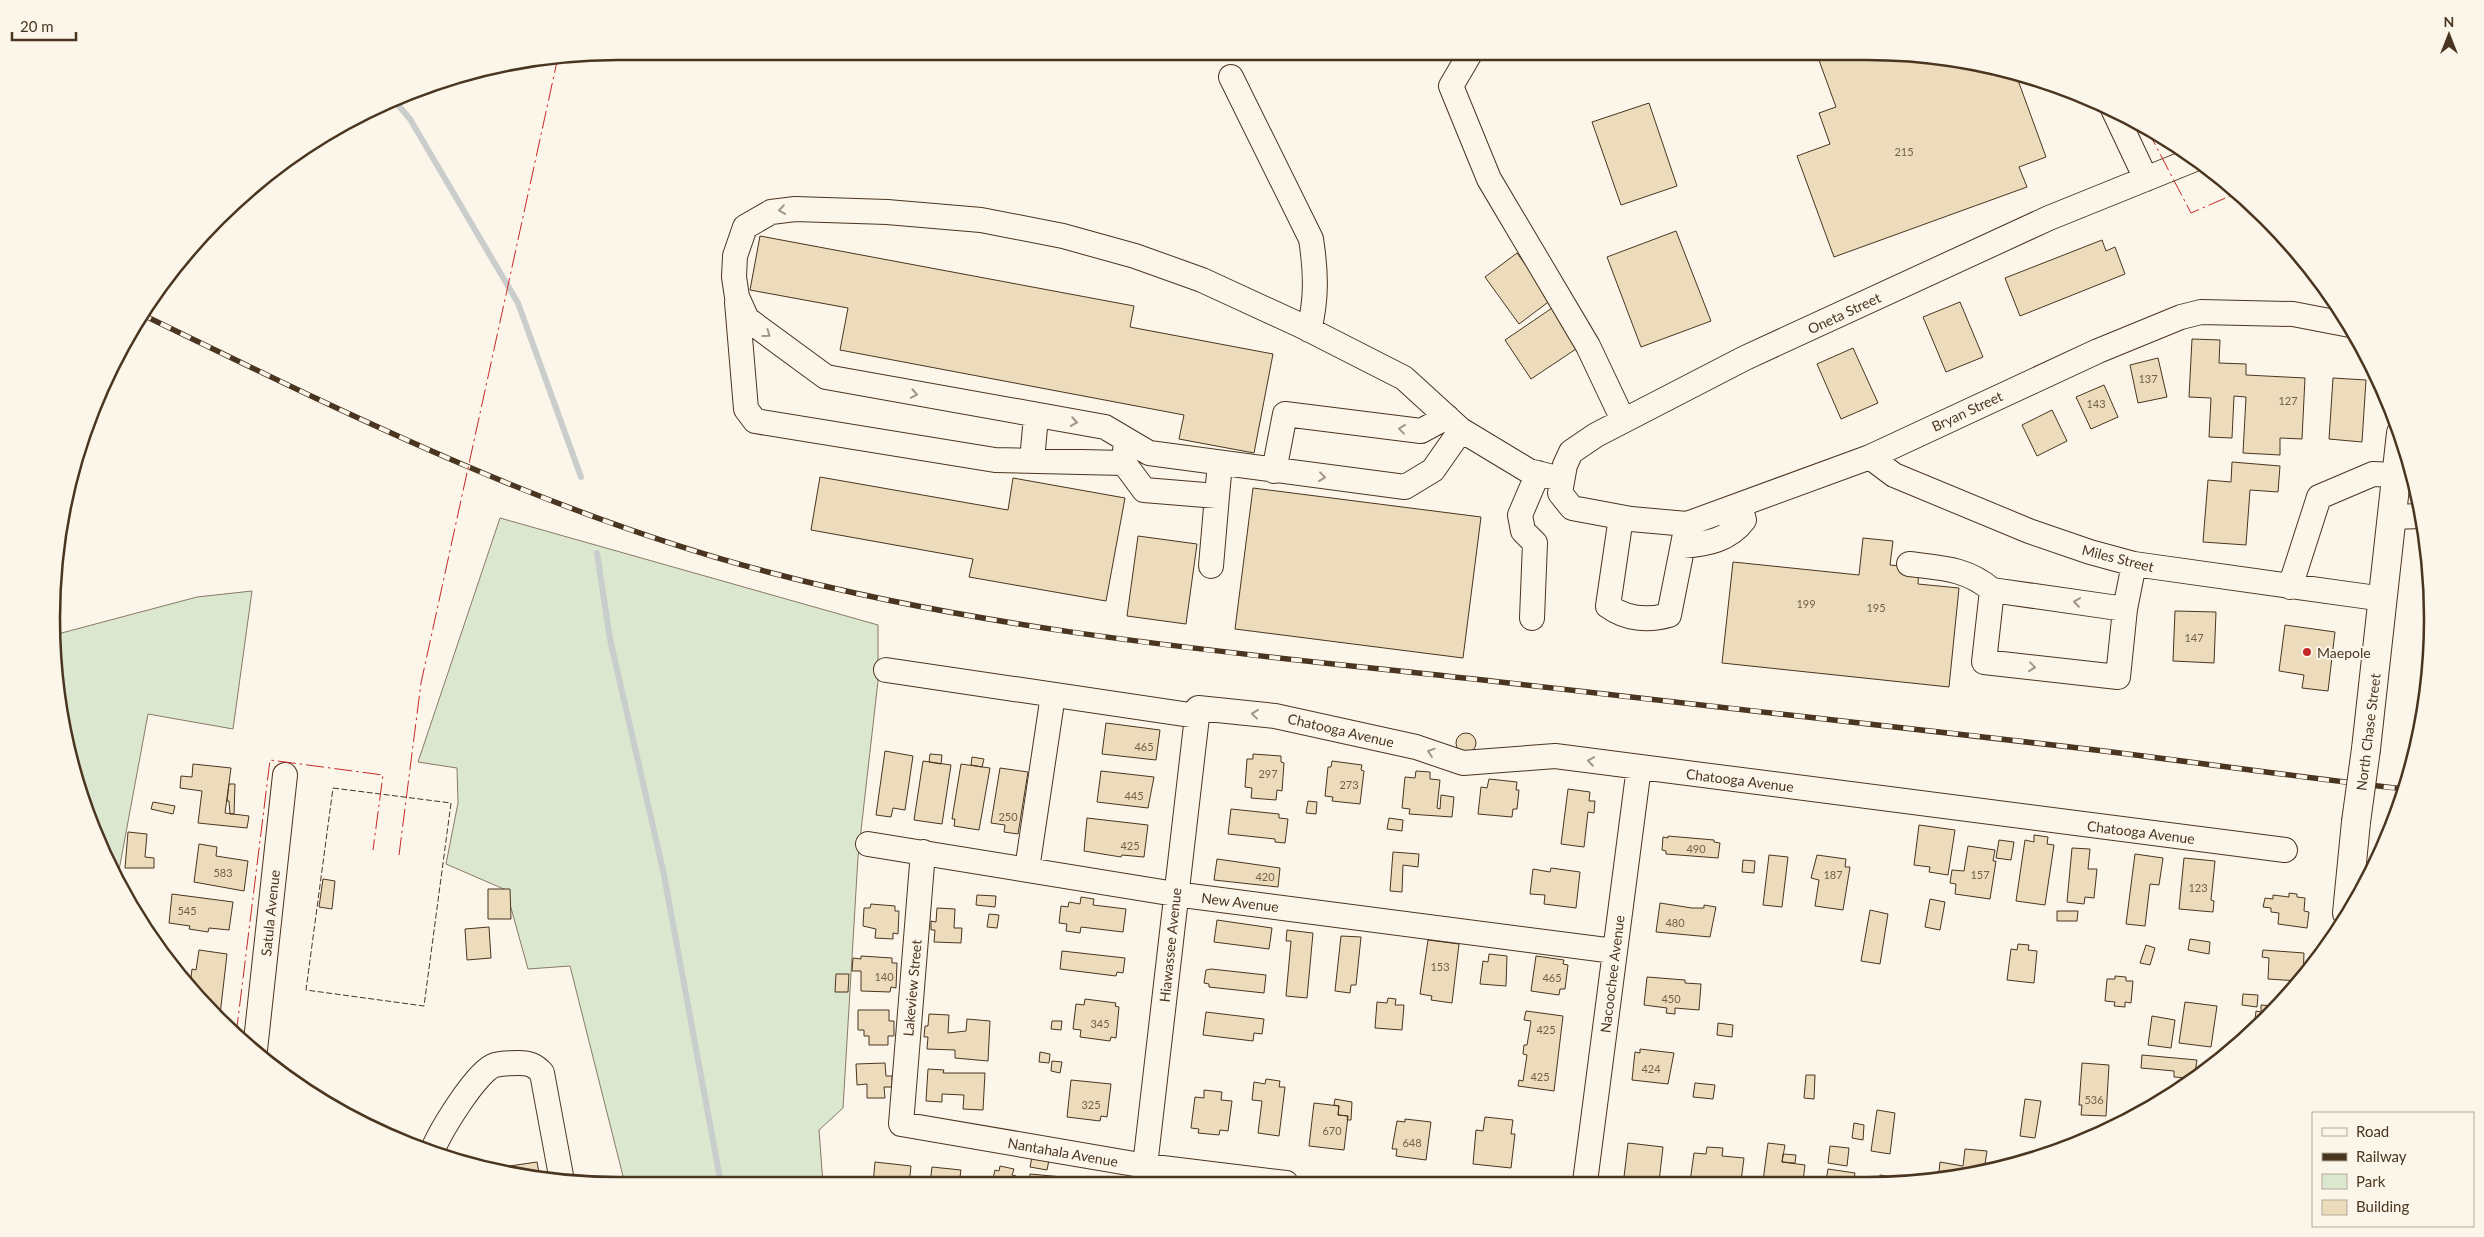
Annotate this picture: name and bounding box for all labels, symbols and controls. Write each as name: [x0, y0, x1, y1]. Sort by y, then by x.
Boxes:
scale bar: [12, 10, 76, 42]
north arrow: [2424, 10, 2474, 60]
text: N: [2444, 13, 2454, 30]
text: 20 m: [20, 17, 54, 35]
house number: 215: [1894, 145, 1914, 158]
one-way arrow: [778, 204, 786, 215]
street label: Oneta Street: [1805, 289, 1883, 337]
one-way arrow: [761, 328, 770, 336]
house number: 137: [2138, 372, 2158, 385]
street label: Bryan Street: [1929, 387, 2005, 435]
one-way arrow: [910, 388, 918, 398]
house number: 127: [2278, 394, 2298, 407]
house number: 143: [2086, 397, 2106, 410]
one-way arrow: [1070, 417, 1078, 427]
one-way arrow: [1397, 424, 1405, 435]
one-way arrow: [1319, 471, 1327, 482]
street label: Miles Street: [2080, 541, 2156, 575]
house number: 199: [1796, 597, 1816, 610]
one-way arrow: [2073, 597, 2081, 608]
house number: 195: [1866, 601, 1886, 614]
house number: 147: [2184, 631, 2204, 644]
place label: Maepole: [2317, 644, 2371, 661]
marker: Maepole: [2301, 646, 2313, 658]
one-way arrow: [2029, 661, 2037, 672]
street label: North Chase Street: [2352, 672, 2384, 792]
one-way arrow: [1251, 708, 1259, 719]
street label: Chatooga Avenue: [1286, 710, 1396, 750]
house number: 465: [1134, 740, 1154, 753]
one-way arrow: [1427, 748, 1436, 758]
one-way arrow: [1587, 756, 1595, 767]
street label: Chatooga Avenue: [1685, 765, 1795, 795]
house number: 297: [1258, 767, 1278, 780]
house number: 273: [1339, 778, 1359, 791]
house number: 445: [1124, 789, 1144, 802]
house number: 250: [998, 810, 1018, 823]
street label: Chatooga Avenue: [2086, 817, 2196, 847]
house number: 425: [1120, 839, 1140, 852]
house number: 490: [1686, 842, 1706, 855]
house number: 583: [213, 866, 233, 879]
house number: 187: [1823, 868, 1843, 881]
house number: 157: [1970, 868, 1990, 881]
street label: Satula Avenue: [257, 869, 283, 957]
house number: 420: [1255, 870, 1275, 883]
house number: 123: [2188, 881, 2208, 894]
street label: Hiawassee Avenue: [1156, 887, 1184, 1003]
street label: New Avenue: [1200, 889, 1280, 915]
house number: 545: [177, 904, 197, 917]
street label: Nacoochee Avenue: [1596, 914, 1628, 1034]
house number: 480: [1665, 916, 1685, 929]
street label: Lakeview Street: [899, 939, 925, 1037]
house number: 153: [1430, 960, 1450, 973]
house number: 140: [874, 970, 894, 983]
house number: 465: [1542, 971, 1562, 984]
house number: 450: [1661, 992, 1681, 1005]
house number: 345: [1090, 1017, 1110, 1030]
house number: 425: [1536, 1023, 1556, 1036]
house number: 424: [1641, 1062, 1661, 1075]
house number: 425: [1530, 1070, 1550, 1083]
house number: 536: [2084, 1093, 2104, 1106]
house number: 325: [1081, 1098, 1101, 1111]
legend: [2312, 1112, 2474, 1227]
text: Road: [2356, 1122, 2389, 1140]
house number: 670: [1322, 1124, 1342, 1137]
street label: Nantahala Avenue: [1007, 1134, 1119, 1170]
house number: 648: [1402, 1136, 1422, 1149]
text: Railway: [2356, 1147, 2407, 1165]
text: Park: [2356, 1172, 2386, 1190]
text: Building: [2356, 1197, 2409, 1215]

